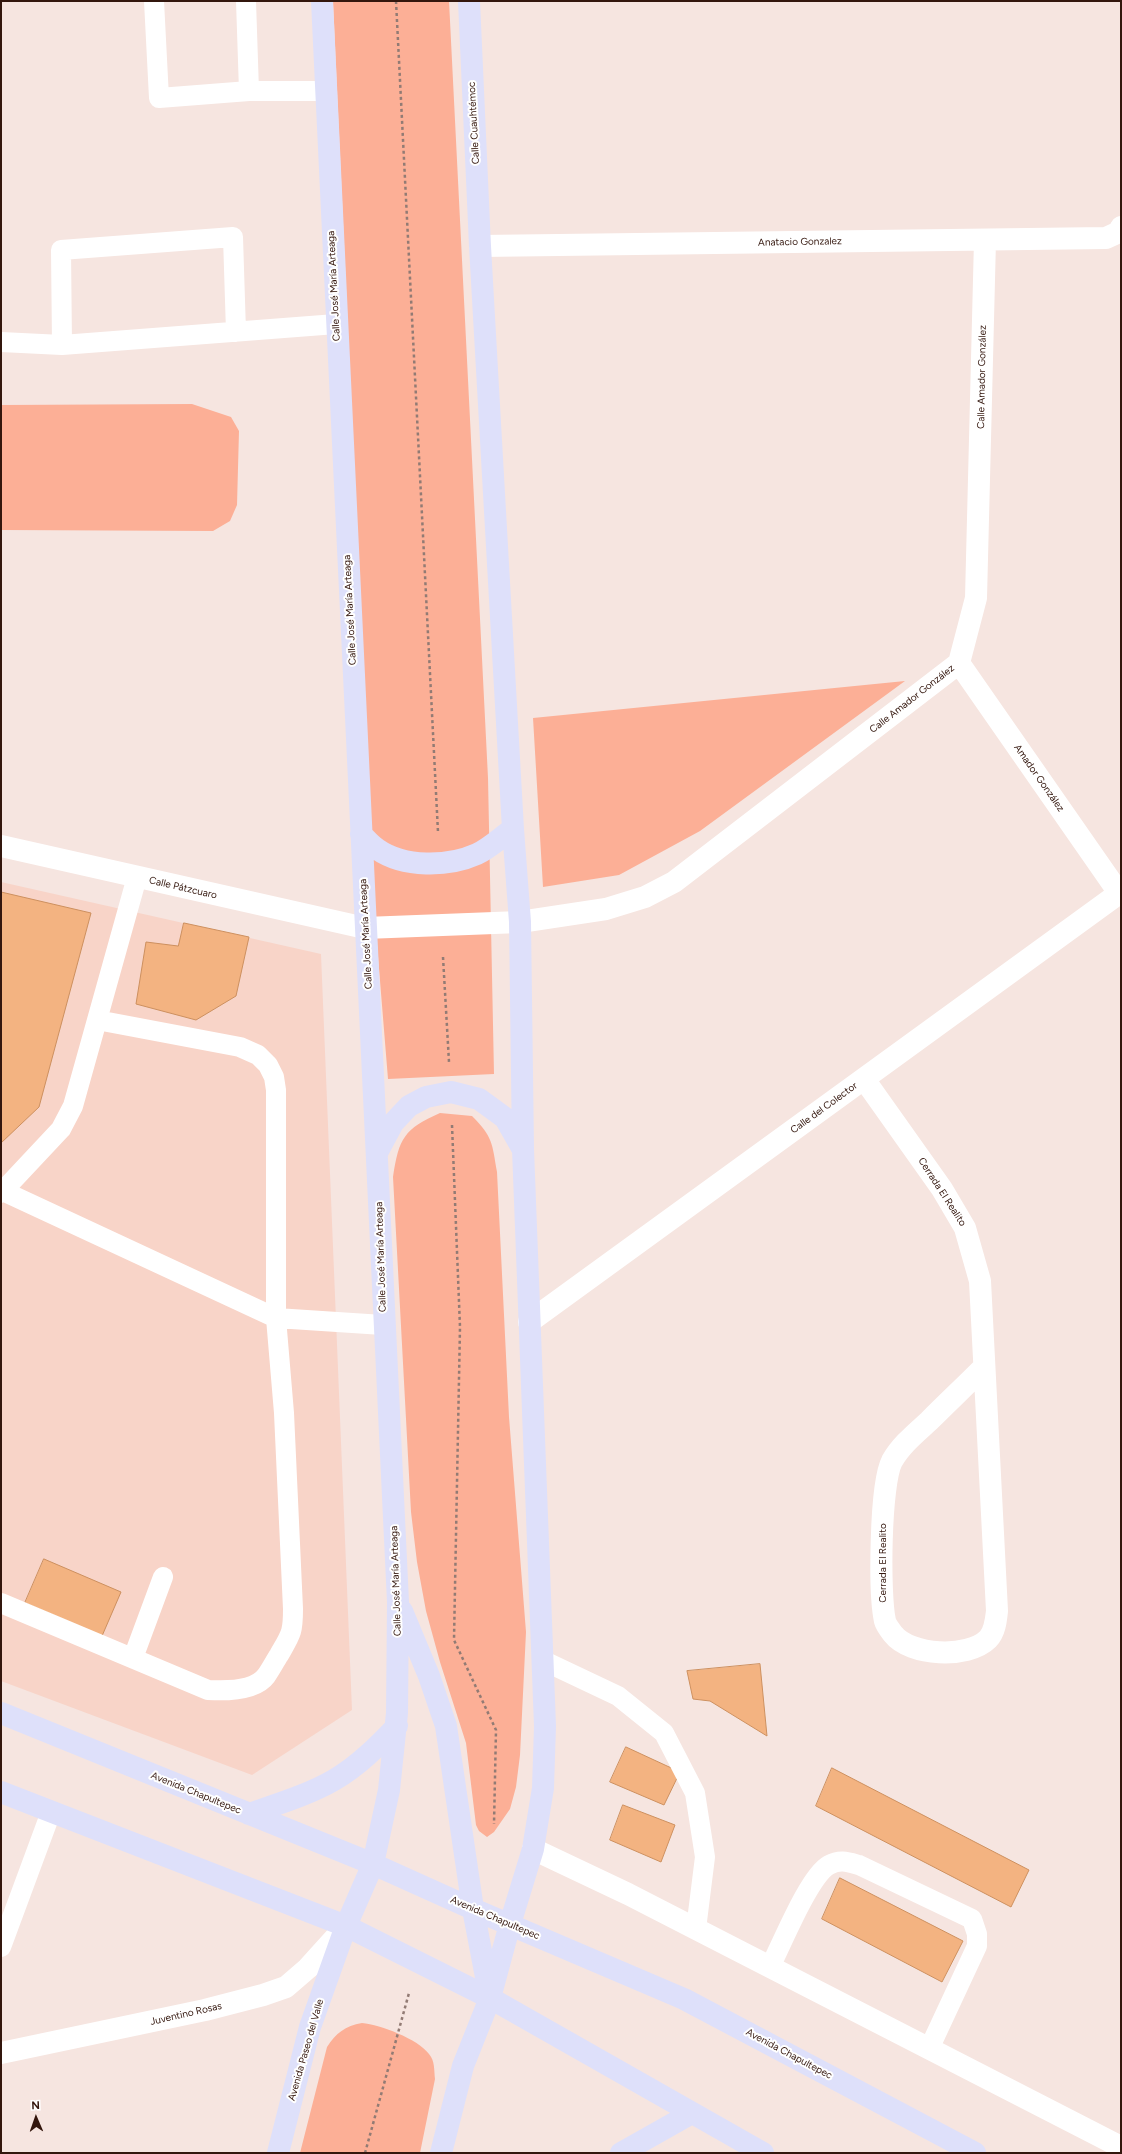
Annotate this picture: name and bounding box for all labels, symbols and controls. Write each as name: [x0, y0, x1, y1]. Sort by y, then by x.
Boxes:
street label: Calle Cuauhtémoc: [466, 81, 482, 165]
street label: Calle José María Arteaga: [325, 231, 343, 341]
street label: Anatacio Gonzalez: [758, 235, 842, 249]
street label: Calle Amador González: [975, 325, 989, 429]
street label: Calle José María Arteaga: [341, 555, 359, 665]
street label: Calle Amador González: [867, 662, 957, 736]
street label: Amador González: [1011, 742, 1067, 814]
street label: Calle Pátzcuaro: [148, 874, 218, 902]
street label: Calle José María Arteaga: [357, 879, 375, 989]
street label: Calle del Colector: [788, 1080, 860, 1136]
street label: Cerrada El Realito: [915, 1155, 969, 1229]
street label: Calle José María Arteaga: [373, 1202, 389, 1312]
street label: Cerrada El Realito: [877, 1523, 889, 1603]
street label: Calle José María Arteaga: [388, 1526, 404, 1636]
street label: Avenida Chapultepec: [149, 1769, 243, 1817]
street label: Avenida Chapultepec: [448, 1894, 542, 1942]
street label: Avenida Paseo del Valle: [286, 1998, 326, 2102]
street label: Juventino Rosas: [149, 2000, 223, 2028]
street label: Avenida Chapultepec: [744, 2026, 834, 2082]
north arrow: [16, 2098, 56, 2138]
text: N: [31, 2099, 40, 2112]

